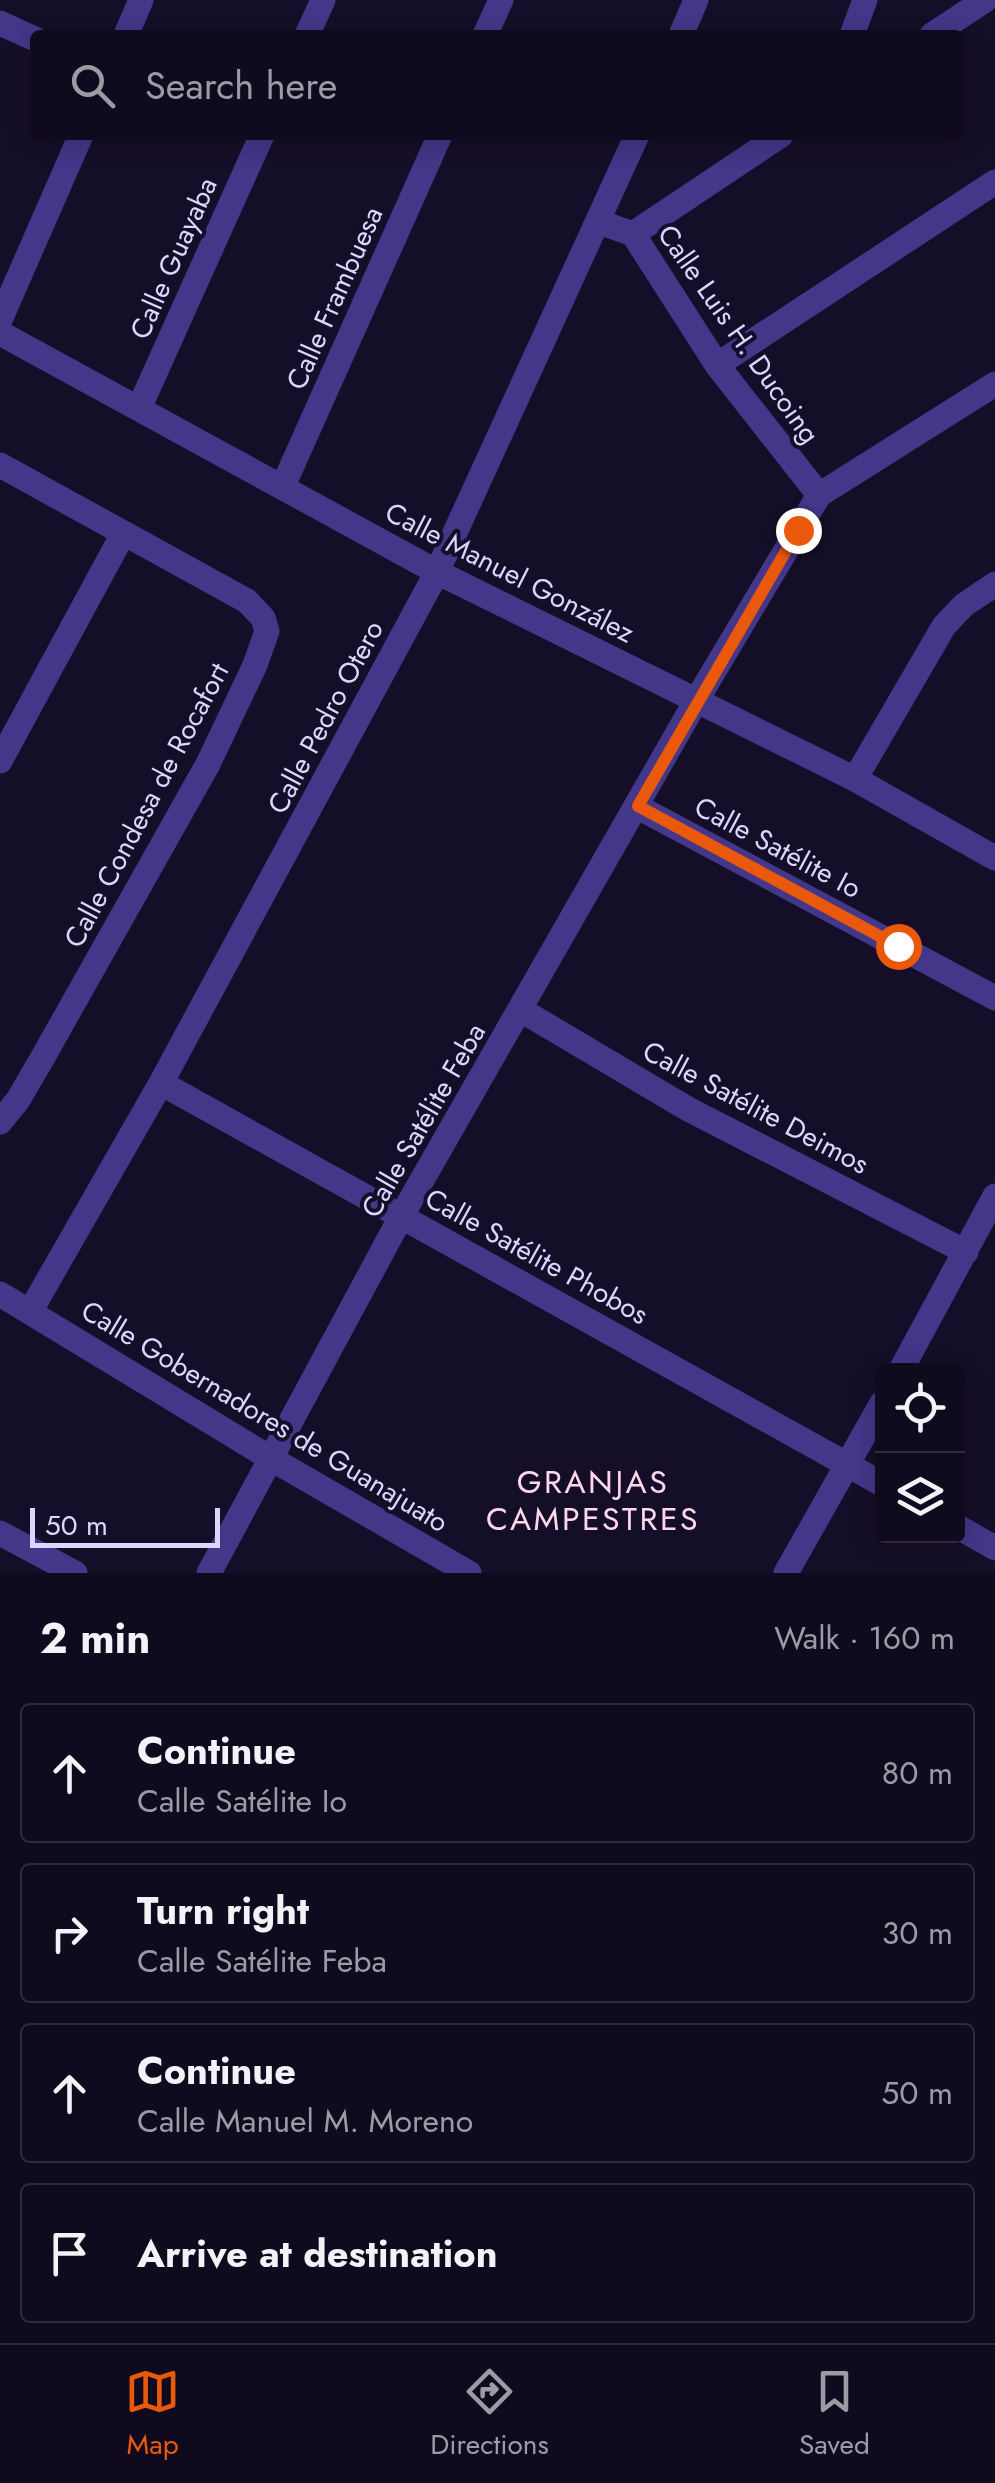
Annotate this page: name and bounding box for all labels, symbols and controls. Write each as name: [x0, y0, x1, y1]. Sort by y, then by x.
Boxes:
search box: [30, 30, 965, 140]
icon: search: [65, 58, 120, 113]
text: Search here: [145, 58, 337, 113]
street label: Calle Guayaba: [119, 171, 227, 346]
street label: Calle Frambuesa: [276, 200, 393, 396]
street label: Calle Luis H. Ducoing: [647, 216, 830, 452]
street label: Calle Manuel González: [378, 492, 642, 653]
route end: [776, 508, 822, 554]
street label: Calle Pedro Otero: [257, 613, 394, 821]
street label: Calle Condesa de Rocafort: [54, 655, 239, 955]
street label: Calle Satélite Io: [687, 786, 868, 909]
route start: [876, 924, 922, 970]
street label: Calle Satélite Feba: [351, 1015, 496, 1225]
street label: Calle Satélite Deimos: [635, 1030, 876, 1184]
street label: Calle Satélite Phobos: [418, 1178, 656, 1335]
street label: Calle Gobernadores de Guanajuato: [73, 1290, 456, 1543]
map controls: [875, 1363, 965, 1543]
button: locate: [875, 1363, 965, 1453]
button: layers: [875, 1453, 965, 1543]
district label: GRANJAS CAMPESTRES: [486, 1459, 700, 1542]
scale bar: [30, 1503, 220, 1548]
text: 50 m: [45, 1505, 108, 1546]
text: 2 min: [40, 1608, 150, 1669]
text: Walk · 160 m: [774, 1615, 955, 1661]
text: Continue: [137, 1723, 296, 1778]
icon: ahead: [42, 1746, 97, 1801]
text: 80 m: [882, 1750, 953, 1796]
text: Calle Satélite Io: [137, 1778, 347, 1824]
text: Turn right: [137, 1883, 309, 1938]
icon: right: [42, 1906, 97, 1961]
text: 30 m: [882, 1910, 953, 1956]
text: Calle Satélite Feba: [137, 1938, 387, 1984]
text: Continue: [137, 2043, 296, 2098]
icon: ahead: [42, 2066, 97, 2121]
text: 50 m: [881, 2070, 953, 2116]
text: Calle Manuel M. Moreno: [137, 2098, 473, 2144]
icon: arrive: [42, 2226, 97, 2281]
text: Arrive at destination: [137, 2226, 498, 2281]
tab: Map: [125, 2364, 180, 2465]
tab: Directions: [430, 2364, 549, 2465]
tab: Saved: [799, 2364, 870, 2465]

